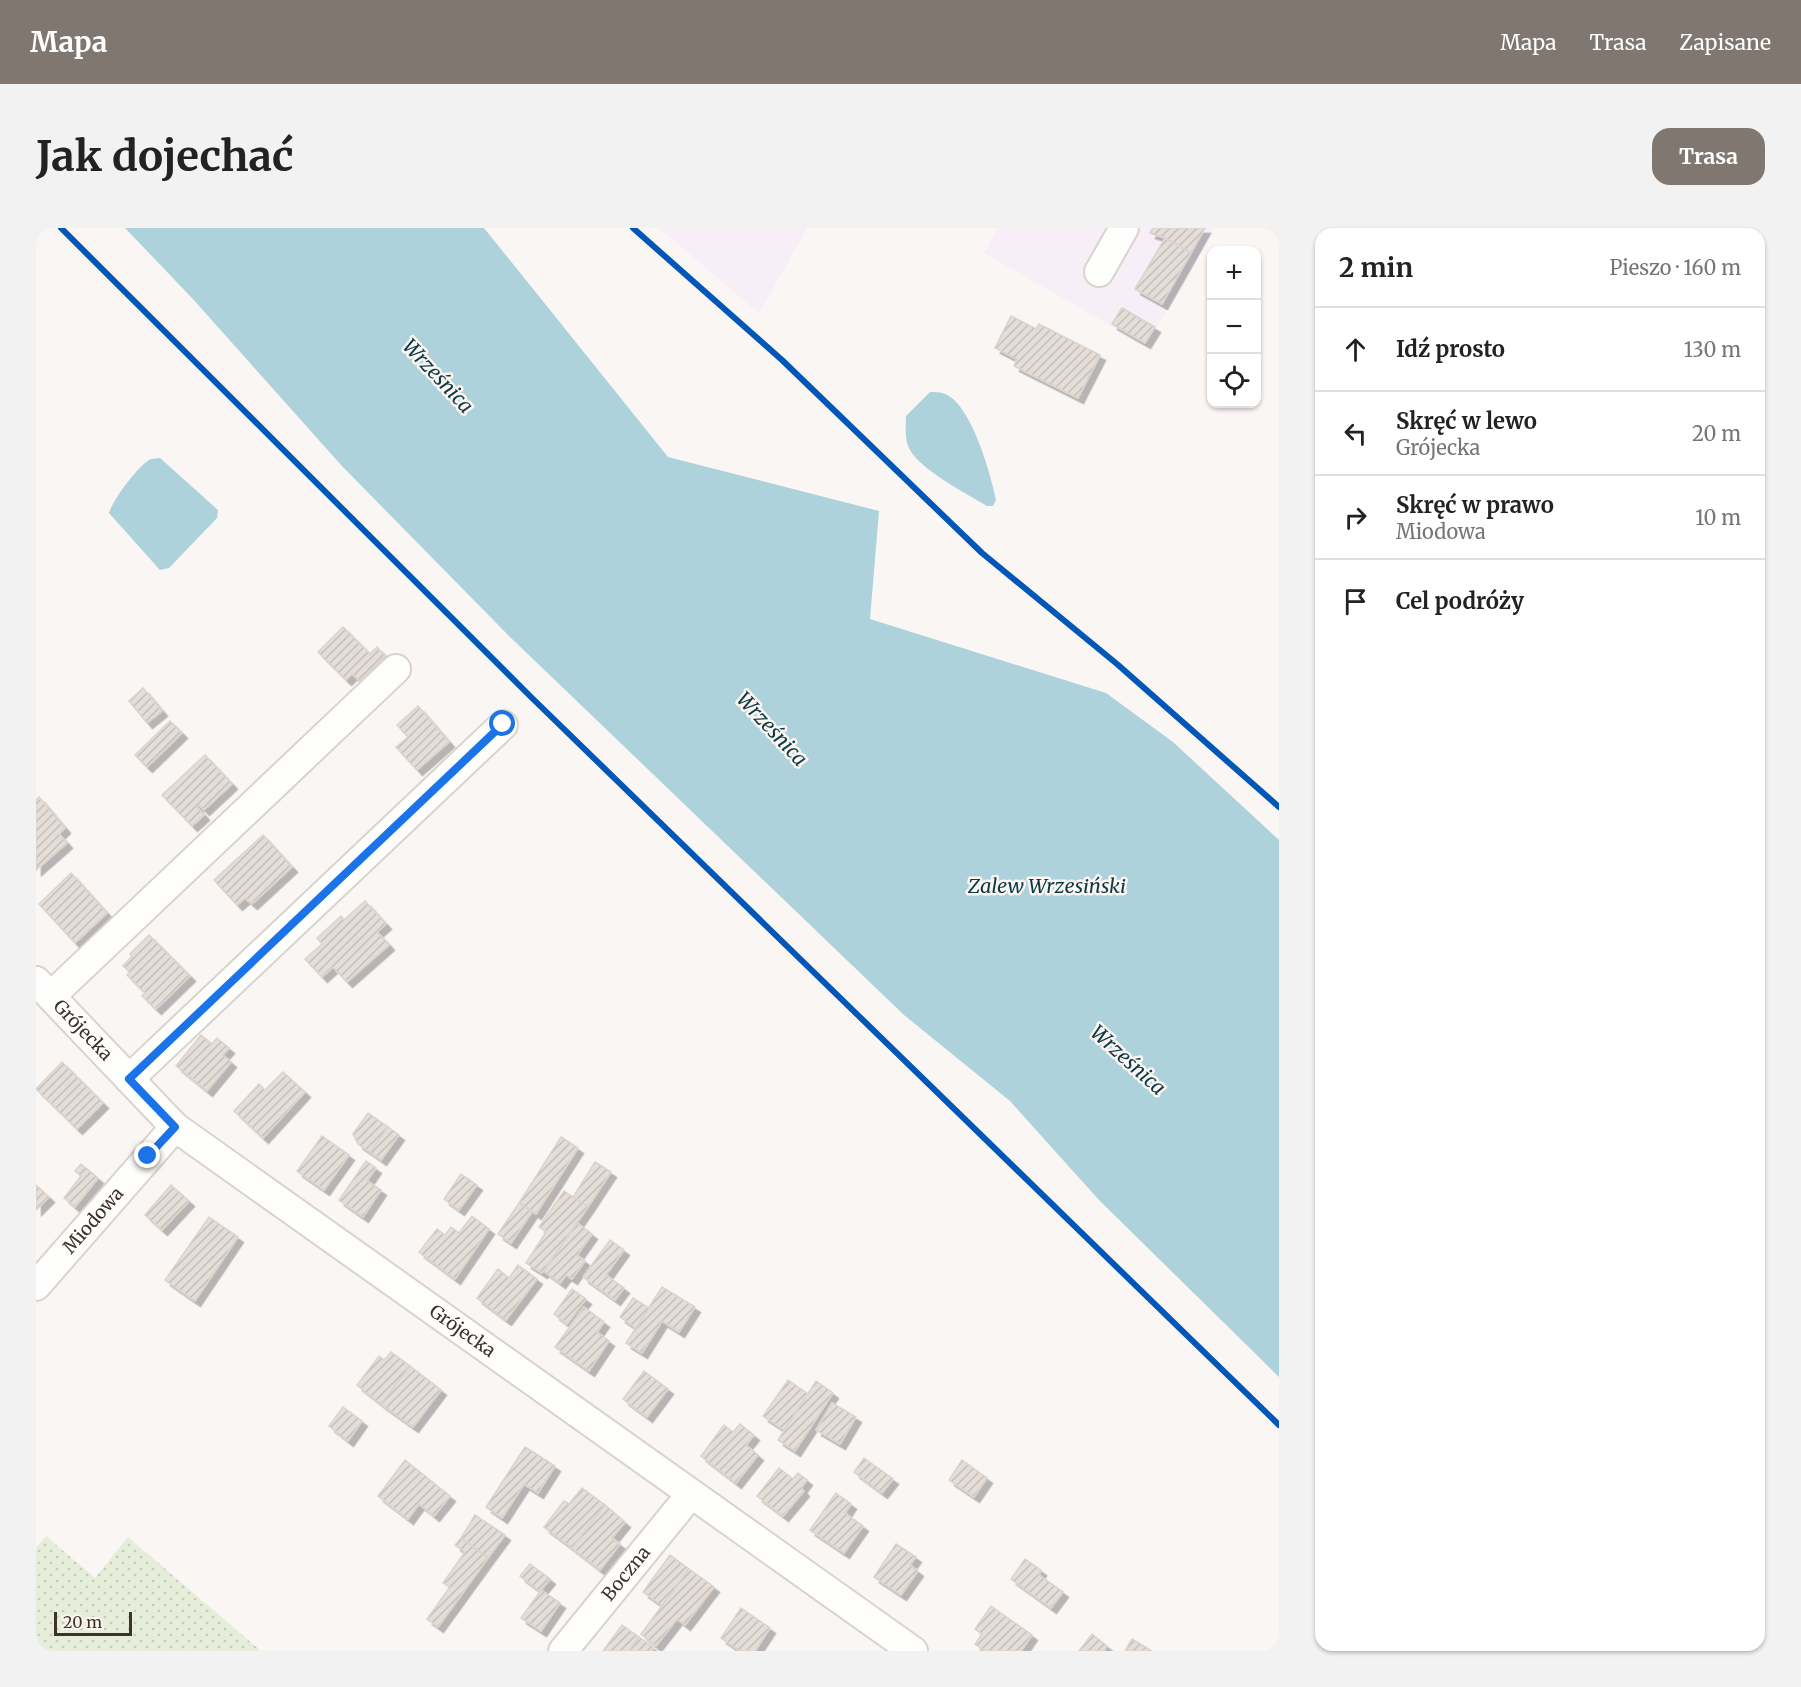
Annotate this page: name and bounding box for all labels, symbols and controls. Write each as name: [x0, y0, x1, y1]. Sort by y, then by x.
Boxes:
text: Mapa: [30, 24, 107, 60]
text: Mapa: [1500, 29, 1557, 56]
text: Trasa: [1590, 29, 1647, 56]
text: Zapisane: [1680, 29, 1771, 56]
button: Trasa: [1652, 128, 1765, 185]
text: Jak dojechać: [36, 130, 294, 182]
map controls: [1207, 246, 1261, 408]
button: +: [1207, 246, 1261, 300]
text: 2 min: [1339, 251, 1413, 284]
text: Pieszo · 160 m: [1609, 255, 1741, 280]
button: −: [1207, 300, 1261, 354]
water label: Wrześnica: [398, 333, 479, 418]
icon: ahead: [1339, 333, 1372, 366]
text: Idź prosto: [1396, 335, 1505, 363]
text: 130 m: [1684, 337, 1741, 362]
button: locate: [1207, 354, 1261, 408]
text: Skręć w lewo: [1396, 407, 1537, 435]
icon: left: [1339, 417, 1372, 450]
text: 20 m: [1692, 421, 1741, 446]
text: Grójecka: [1396, 435, 1480, 460]
text: Skręć w prawo: [1396, 491, 1554, 519]
icon: right: [1339, 501, 1372, 534]
text: 10 m: [1695, 505, 1741, 530]
text: Miodowa: [1396, 519, 1486, 544]
icon: arrive: [1339, 585, 1372, 618]
text: Cel podróży: [1396, 587, 1524, 615]
water label: Wrześnica: [732, 686, 813, 771]
route start: [489, 710, 515, 736]
water label: Zalew Wrzesiński: [967, 873, 1126, 898]
street label: Grójecka: [49, 994, 118, 1066]
water label: Wrześnica: [1086, 1019, 1171, 1100]
route end: [134, 1142, 160, 1168]
street label: Miodowa: [58, 1182, 128, 1258]
street label: Grójecka: [425, 1299, 501, 1362]
street label: Boczna: [597, 1541, 655, 1605]
scale bar: [54, 1609, 132, 1636]
text: 20 m: [63, 1612, 102, 1632]

